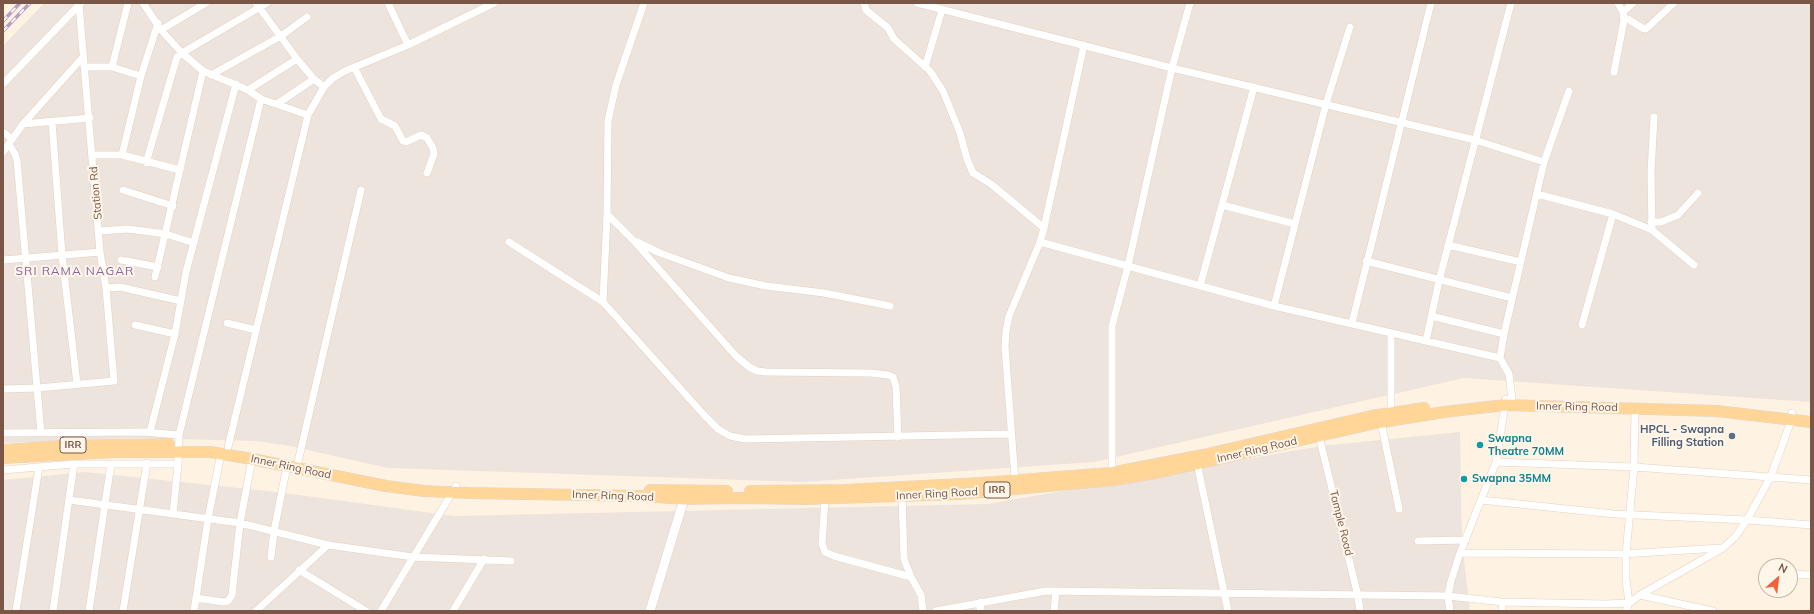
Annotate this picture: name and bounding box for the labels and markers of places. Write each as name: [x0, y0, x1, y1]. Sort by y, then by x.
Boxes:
place label: HPCL - Swapna Filling Station: [1640, 423, 1724, 449]
marker: HPCL - Swapna Filling Station: [1727, 431, 1737, 441]
place label: Swapna Theatre 70MM: [1488, 432, 1564, 458]
marker: Swapna Theatre 70MM: [1475, 440, 1485, 450]
place label: Swapna 35MM: [1472, 472, 1551, 486]
marker: Swapna 35MM: [1459, 474, 1469, 484]

